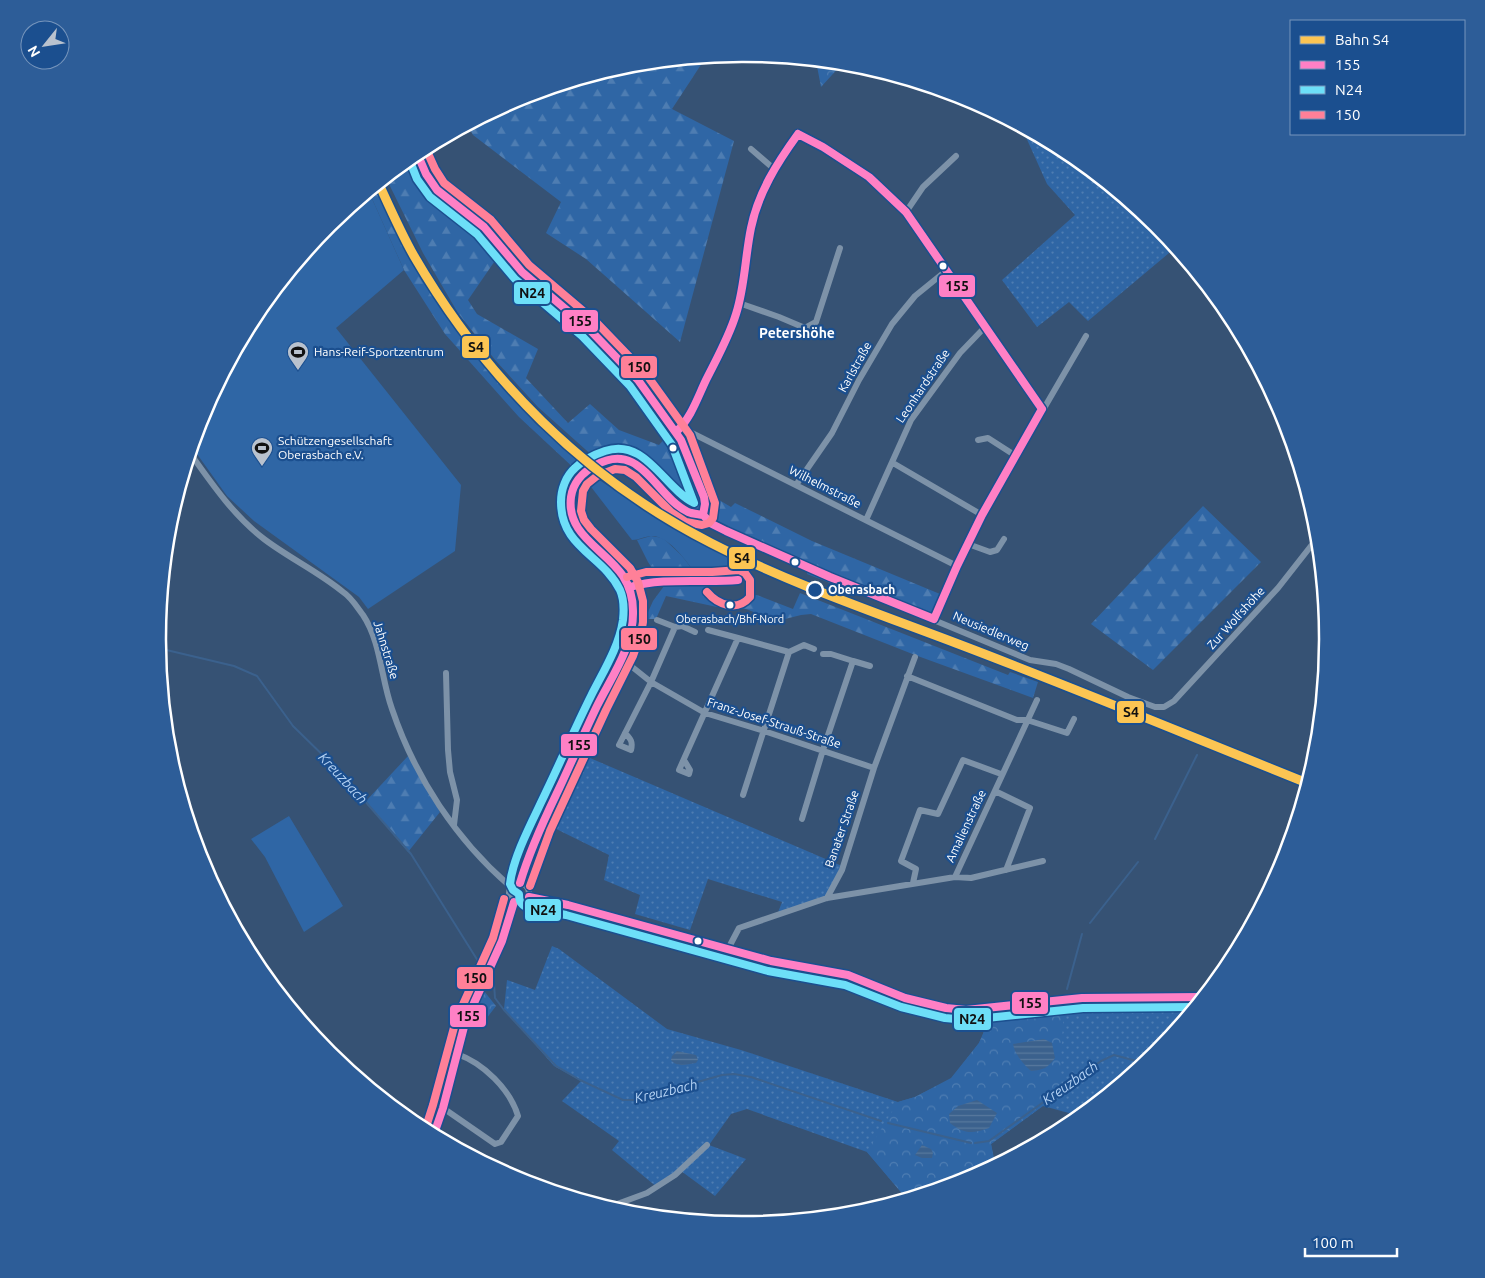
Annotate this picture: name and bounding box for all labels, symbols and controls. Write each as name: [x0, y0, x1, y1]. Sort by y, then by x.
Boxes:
north arrow: [20, 20, 70, 70]
legend: [1290, 20, 1465, 135]
text: Bahn S4: [1335, 31, 1389, 48]
text: N: [24, 43, 43, 60]
text: 155: [1335, 56, 1360, 73]
text: N24: [1335, 81, 1363, 98]
text: 150: [1335, 106, 1360, 123]
unlabelled marker: [938, 261, 948, 271]
line badge: 155: [938, 274, 976, 298]
text: 155: [945, 278, 969, 294]
line badge: N24: [513, 281, 551, 305]
text: N24: [519, 285, 545, 301]
line badge: 155: [561, 309, 599, 333]
text: 155: [568, 313, 592, 329]
district label: Petershöhe: [759, 325, 835, 341]
line badge: S4: [461, 335, 490, 359]
text: S4: [468, 339, 484, 355]
street label: Karlstraße: [835, 339, 874, 394]
sports icon: Hans-Reif-Sportzentrum: [286, 340, 310, 371]
place label: Hans-Reif-Sportzentrum: [314, 345, 444, 358]
street label: Leonhardstraße: [893, 347, 952, 425]
line badge: 150: [620, 355, 658, 379]
text: 150: [627, 359, 651, 375]
place label: Schützengesellschaft Oberasbach e.V.: [278, 434, 392, 461]
sports icon: Schützengesellschaft Oberasbach e.V.: [250, 436, 274, 467]
unlabelled marker: [668, 443, 678, 453]
street label: Wilhelmstraße: [787, 463, 863, 510]
line badge: S4: [728, 546, 756, 570]
text: S4: [734, 550, 750, 566]
unlabelled marker: [790, 557, 800, 567]
marker: Oberasbach: [806, 581, 824, 599]
place label: Oberasbach: [828, 583, 895, 596]
street label: Zur Wolfshöhe: [1204, 584, 1267, 651]
marker: Oberasbach/Bhf-Nord: [725, 600, 735, 610]
street label: Neusiedlerweg: [951, 609, 1031, 652]
place label: Oberasbach/Bhf-Nord: [676, 613, 784, 625]
street label: Jahnstraße: [371, 619, 402, 681]
line badge: 150: [620, 627, 658, 651]
text: 150: [627, 631, 651, 647]
street label: Franz-Josef-Strauß-Straße: [706, 695, 843, 750]
line badge: S4: [1116, 700, 1145, 724]
text: S4: [1123, 704, 1139, 720]
line badge: 155: [560, 733, 598, 757]
text: 155: [567, 737, 591, 753]
water label: Kreuzbach: [315, 749, 371, 807]
street label: Banater Straße: [822, 788, 861, 869]
street label: Amalienstraße: [943, 788, 988, 864]
line badge: N24: [524, 898, 562, 922]
text: N24: [530, 902, 556, 918]
unlabelled marker: [693, 936, 703, 946]
line badge: 150: [456, 966, 494, 990]
text: 150: [463, 970, 487, 986]
line badge: 155: [1011, 991, 1049, 1015]
text: 155: [1018, 995, 1042, 1011]
line badge: 155: [449, 1004, 487, 1028]
line badge: N24: [953, 1007, 992, 1031]
text: 155: [456, 1008, 480, 1024]
text: N24: [959, 1011, 985, 1027]
water label: Kreuzbach: [1039, 1058, 1101, 1108]
water label: Kreuzbach: [633, 1076, 699, 1106]
scale bar: [1305, 1226, 1398, 1258]
text: 100 m: [1312, 1234, 1354, 1251]

